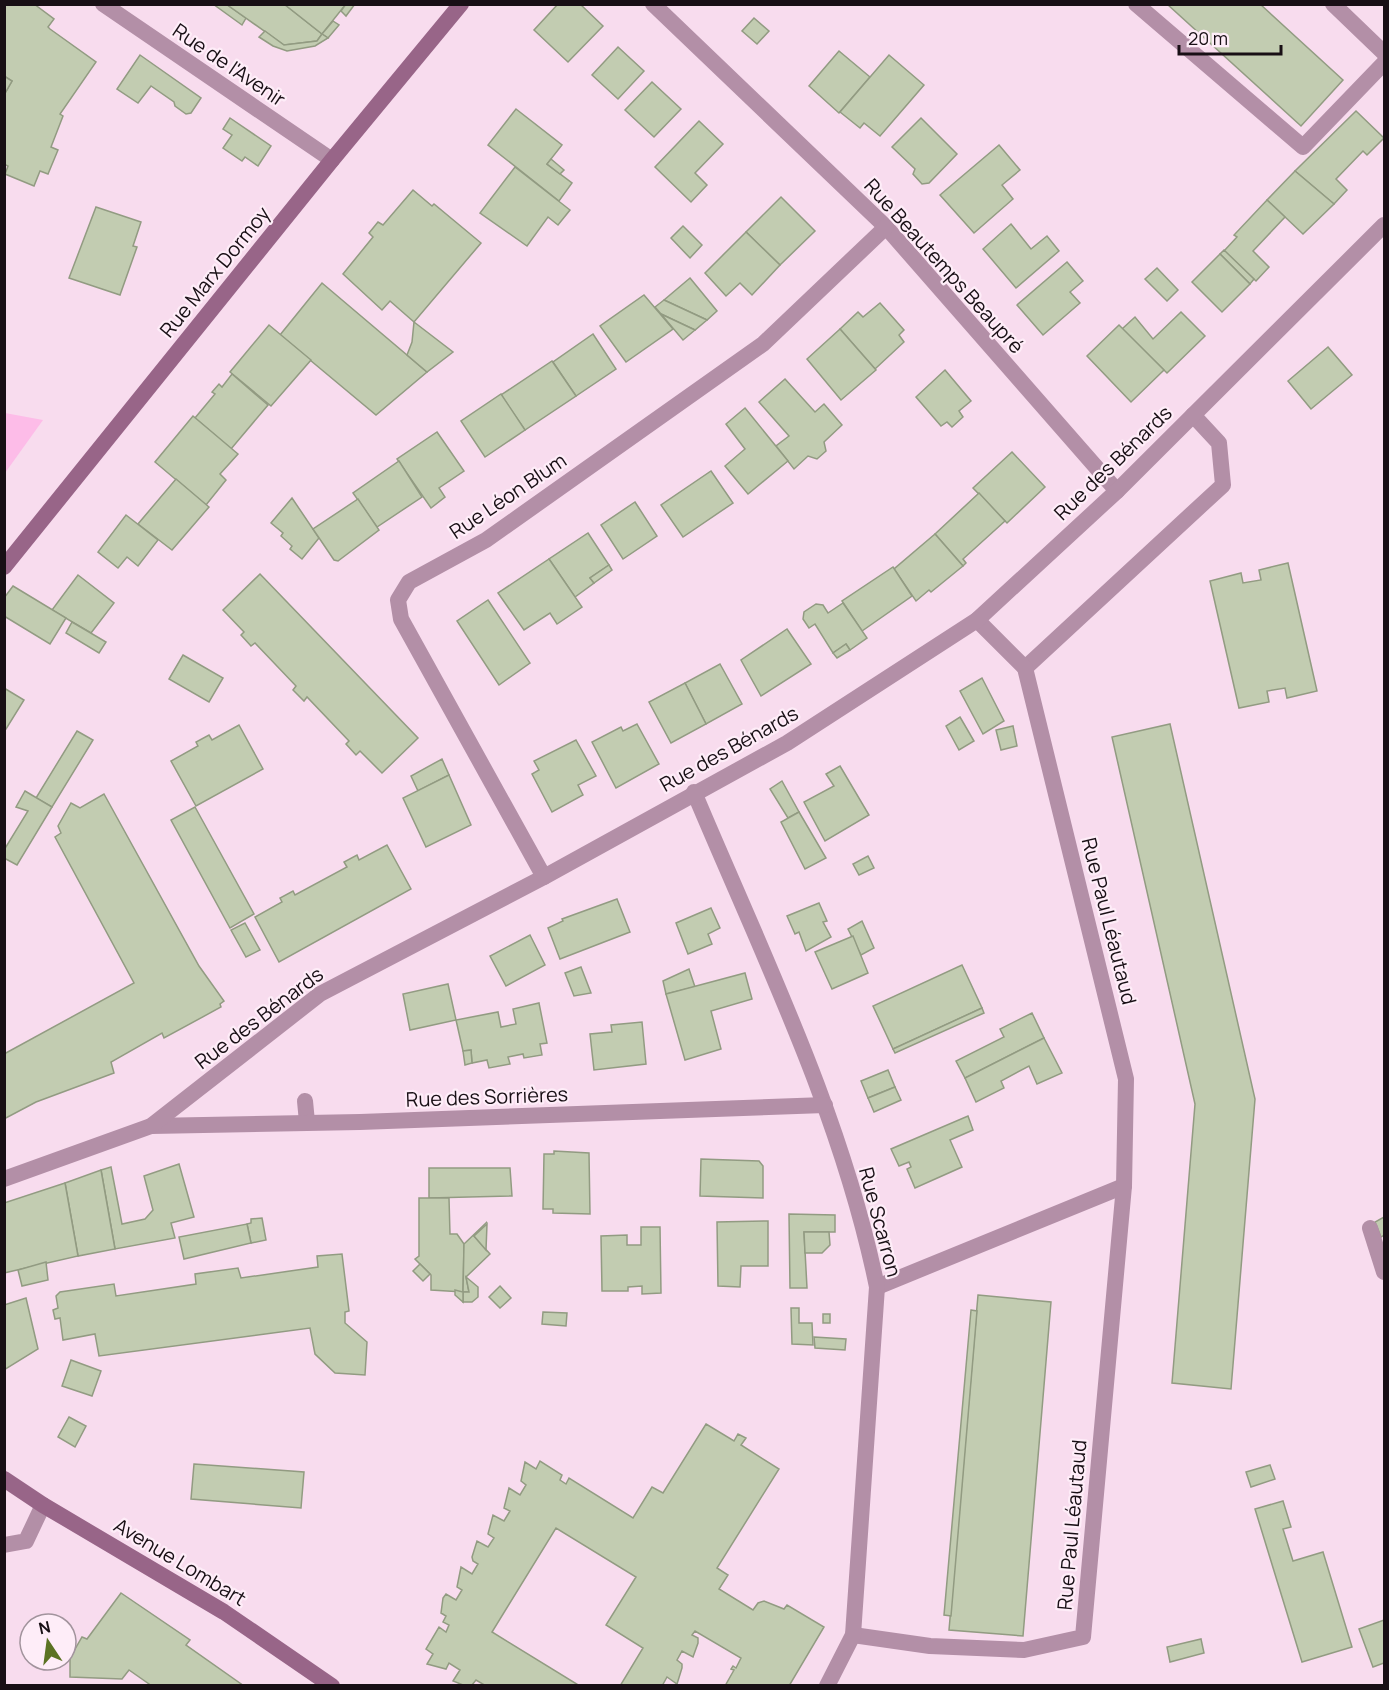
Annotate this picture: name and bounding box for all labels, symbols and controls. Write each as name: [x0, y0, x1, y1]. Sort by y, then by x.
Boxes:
street label: Rue de l'Avenir: [168, 17, 291, 112]
scale bar: [1179, 18, 1281, 56]
text: 20 m: [1188, 26, 1228, 50]
street label: Rue Beautemps Beaupré: [859, 172, 1030, 359]
street label: Rue Marx Dormoy: [153, 200, 276, 343]
street label: Rue des Bénards: [1048, 399, 1178, 526]
street label: Rue Léon Blum: [444, 446, 571, 545]
street label: Rue des Bénards: [655, 699, 803, 798]
street label: Rue Paul Léautaud: [1076, 835, 1143, 1007]
street label: Rue des Bénards: [189, 960, 328, 1075]
street label: Rue des Sorrières: [405, 1080, 569, 1113]
street label: Rue Scarron: [853, 1164, 908, 1280]
street label: Rue Paul Léautaud: [1051, 1439, 1092, 1611]
street label: Avenue Lombart: [109, 1511, 251, 1612]
north arrow: [18, 1612, 78, 1672]
text: N: [37, 1615, 53, 1639]

